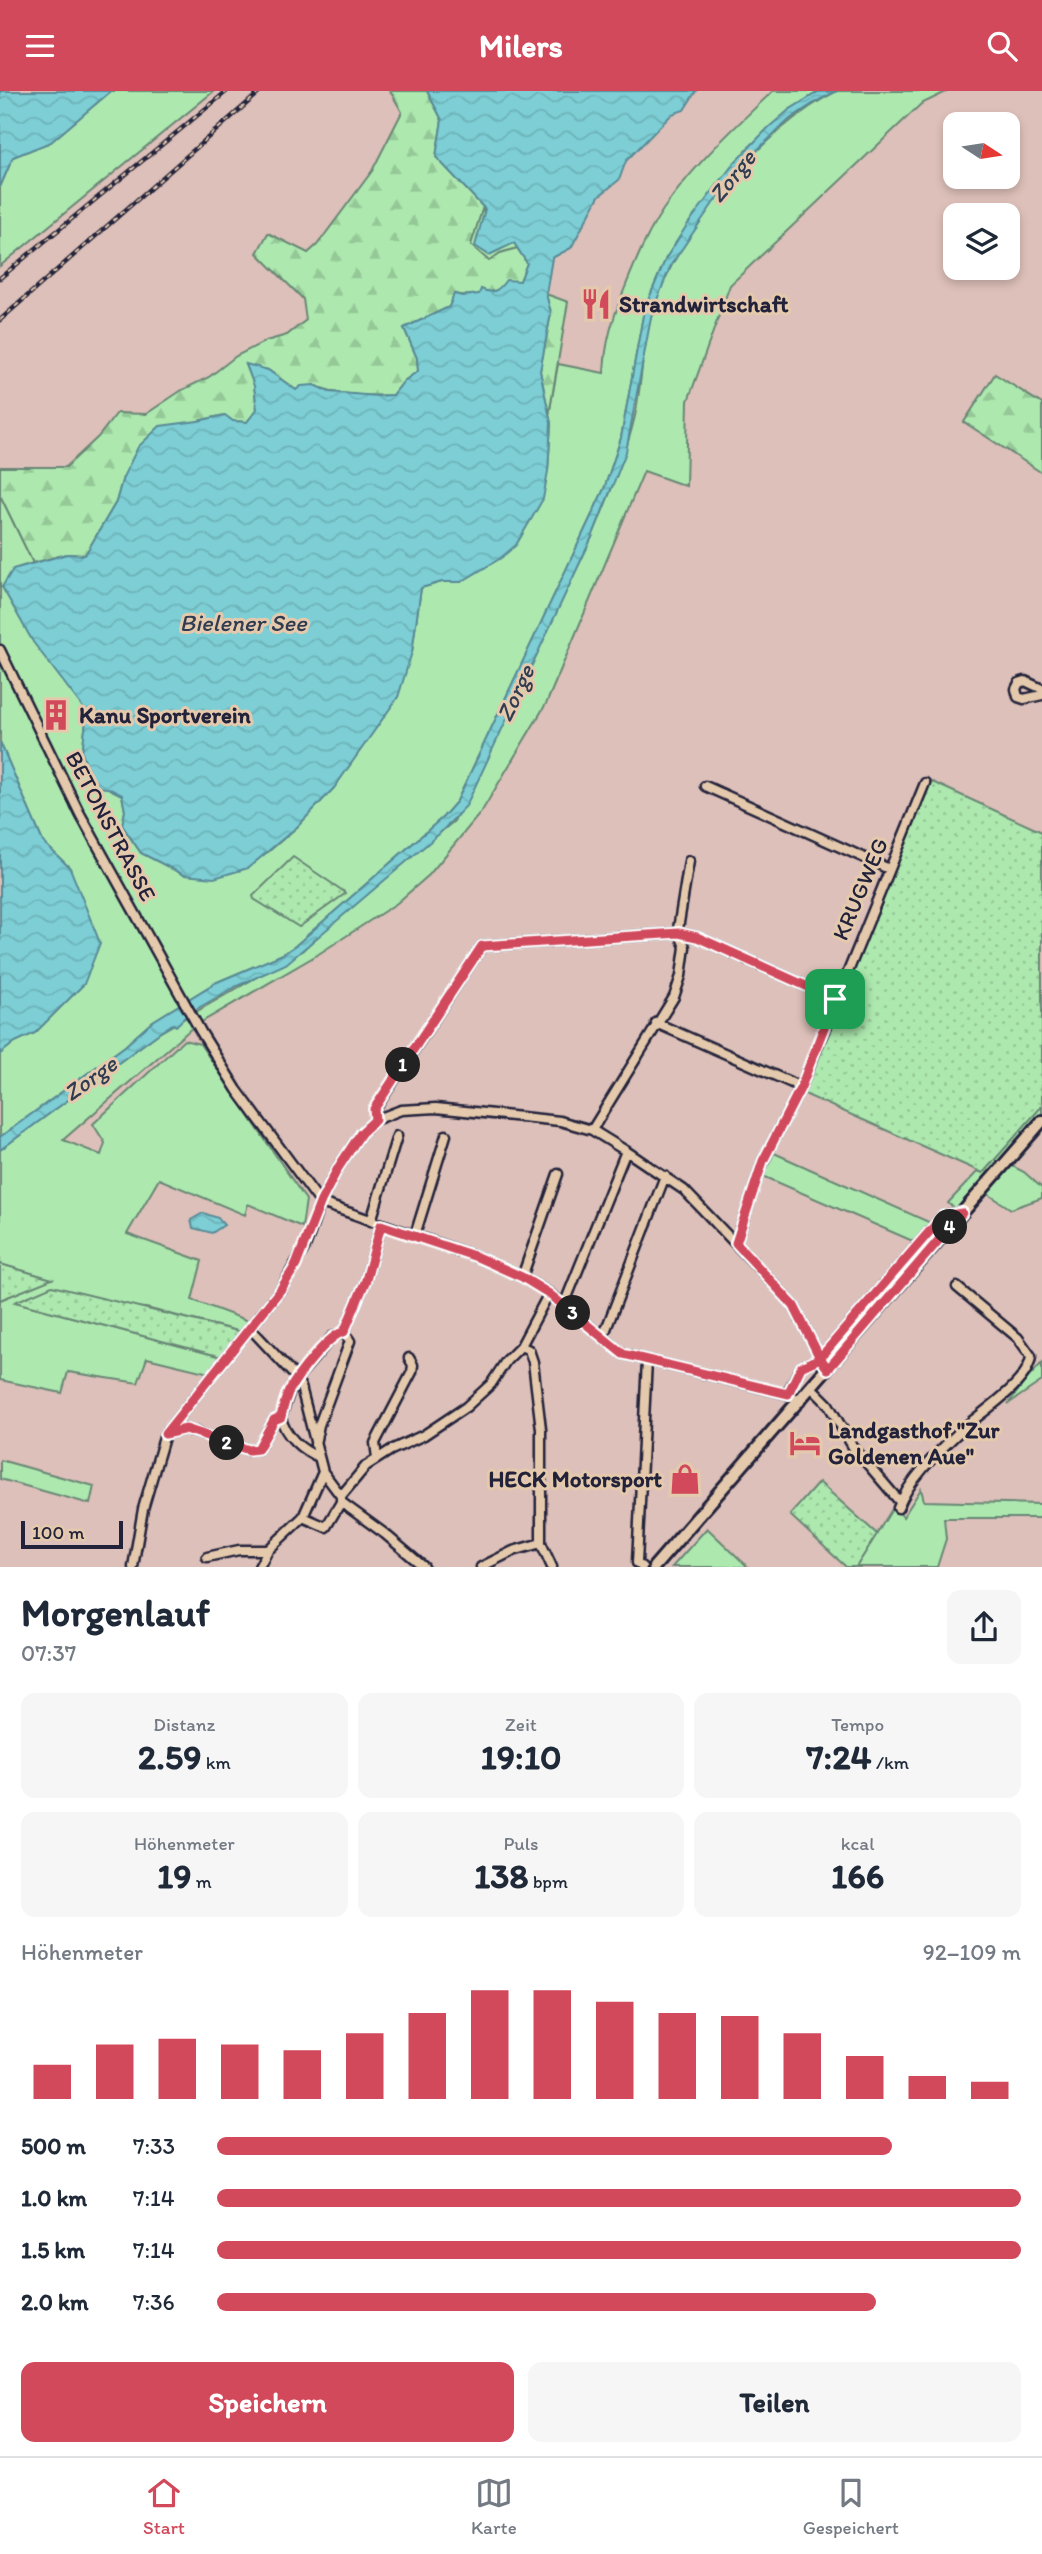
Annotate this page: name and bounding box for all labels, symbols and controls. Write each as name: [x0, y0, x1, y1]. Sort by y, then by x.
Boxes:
icon: menu: [21, 27, 59, 65]
text: Milers: [479, 27, 563, 65]
icon: search: [983, 27, 1021, 65]
north arrow: [943, 112, 1020, 189]
map controls: [943, 112, 1020, 280]
water label: Zorge: [702, 143, 763, 208]
button: layers: [943, 203, 1020, 280]
restaurant icon: Strandwirtschaft: [579, 287, 613, 321]
place label: Strandwirtschaft: [619, 290, 789, 318]
water label: Bielener See: [179, 608, 308, 637]
water label: Zorge: [489, 659, 541, 726]
building icon: Kanu Sportverein: [39, 698, 73, 732]
place label: Kanu Sportverein: [79, 701, 252, 729]
street label: BETONSTRASSE: [60, 746, 162, 906]
street label: KRUGWEG: [826, 834, 894, 944]
pin: [805, 969, 865, 1029]
icon: arrive: [816, 980, 854, 1018]
pin: 1: [386, 1047, 420, 1083]
water label: Zorge: [58, 1048, 124, 1107]
text: 1: [398, 1053, 407, 1076]
pin: 4: [932, 1209, 968, 1245]
text: 4: [944, 1215, 955, 1238]
pin: 3: [556, 1295, 590, 1331]
text: 3: [567, 1301, 578, 1324]
place label: Landgasthof "Zur Goldenen Aue": [828, 1416, 1000, 1470]
pin: 2: [210, 1425, 244, 1461]
hotel icon: Landgasthof "Zur Goldenen Aue": [788, 1426, 822, 1460]
text: 2: [222, 1431, 232, 1454]
shop icon: HECK Motorsport: [668, 1462, 702, 1496]
place label: HECK Motorsport: [488, 1465, 662, 1493]
scale bar: [21, 1518, 122, 1550]
text: 100 m: [32, 1521, 84, 1544]
text: Morgenlauf: [21, 1590, 210, 1636]
button: share: [947, 1590, 1021, 1664]
text: 07:37: [21, 1639, 76, 1667]
text: Distanz: [153, 1713, 215, 1736]
text: Zeit: [505, 1713, 537, 1736]
text: Tempo: [831, 1713, 884, 1736]
text: 2.59: [138, 1736, 201, 1778]
text: 19:10: [481, 1736, 561, 1778]
text: 7:24: [806, 1736, 872, 1778]
text: km: [201, 1751, 231, 1774]
text: /km: [872, 1751, 909, 1774]
text: Höhenmeter: [134, 1832, 235, 1855]
text: Puls: [503, 1832, 539, 1855]
text: kcal: [841, 1832, 875, 1855]
text: 19: [157, 1855, 191, 1897]
text: 138: [474, 1855, 528, 1897]
text: 166: [831, 1855, 884, 1897]
text: m: [191, 1870, 212, 1893]
text: bpm: [528, 1870, 568, 1893]
text: Höhenmeter: [21, 1938, 143, 1966]
text: 92–109 m: [923, 1938, 1021, 1966]
text: 500 m: [21, 2132, 86, 2160]
text: 7:33: [133, 2132, 175, 2160]
text: 1.0 km: [21, 2184, 87, 2212]
text: 7:14: [133, 2184, 175, 2212]
text: 1.5 km: [21, 2236, 85, 2264]
text: 7:14: [133, 2236, 175, 2264]
text: 2.0 km: [21, 2288, 89, 2316]
text: 7:36: [133, 2288, 175, 2316]
button: Speichern: [21, 2362, 514, 2442]
button: Teilen: [528, 2362, 1021, 2442]
tab: Start: [143, 2474, 185, 2539]
tab: Karte: [471, 2474, 517, 2539]
tab: Gespeichert: [803, 2474, 899, 2539]

